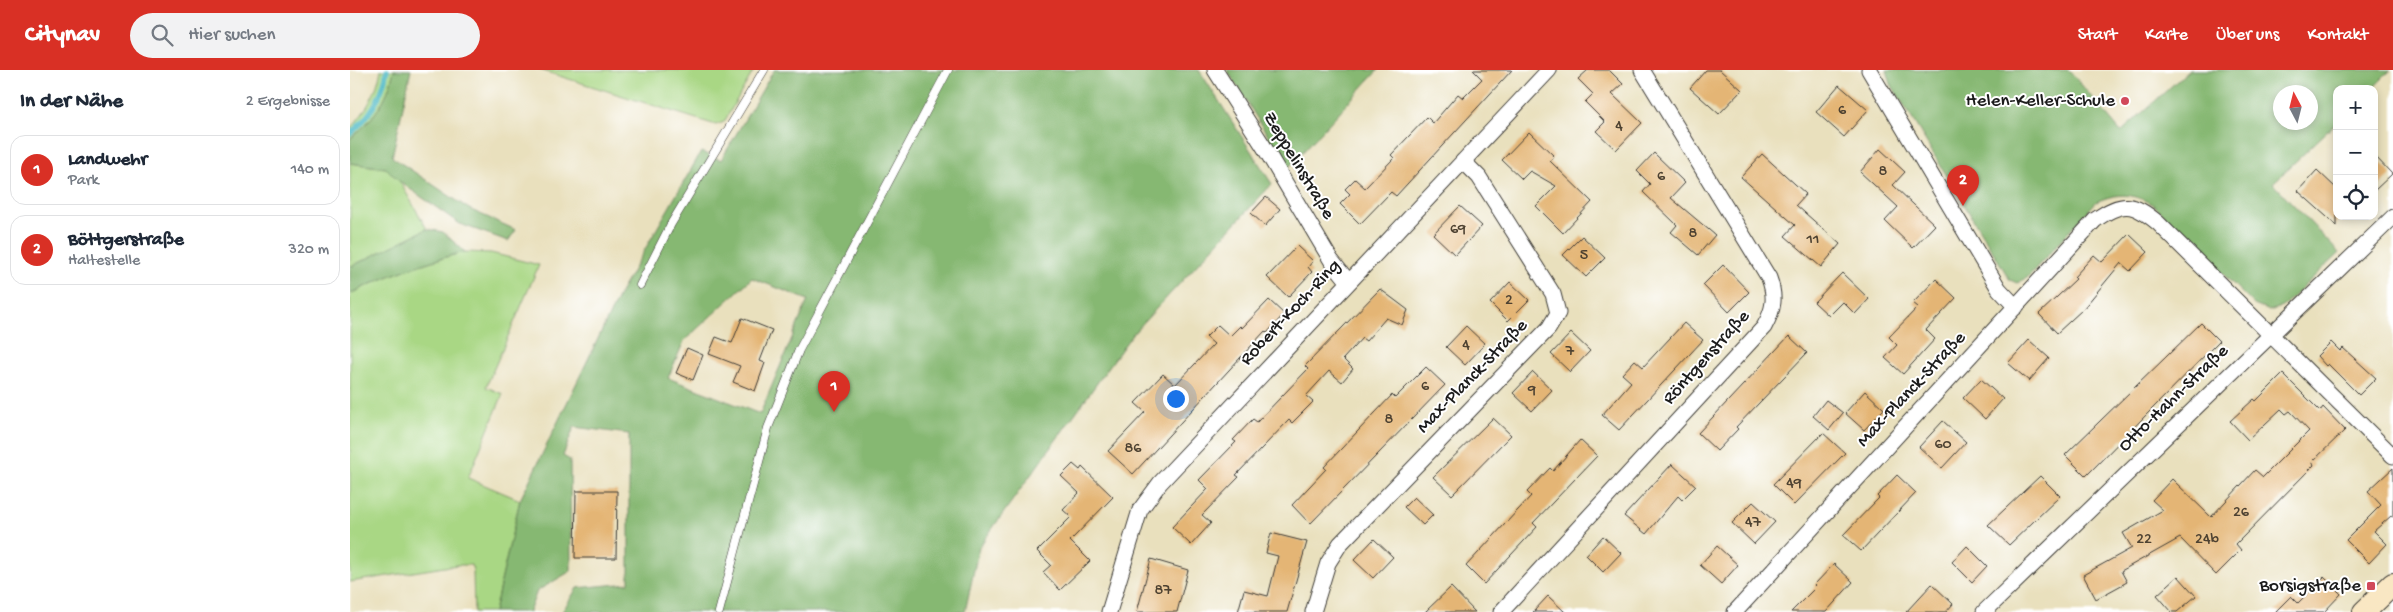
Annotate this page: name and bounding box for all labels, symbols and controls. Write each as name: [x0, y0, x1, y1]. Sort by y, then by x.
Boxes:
search box: [130, 13, 480, 58]
text: Citynav: [25, 21, 100, 50]
icon: search: [148, 21, 176, 49]
text: Hier suchen: [188, 24, 276, 47]
text: Start: [2078, 25, 2117, 46]
text: Karte: [2145, 25, 2188, 46]
text: Über uns: [2216, 25, 2279, 46]
text: Kontakt: [2307, 25, 2368, 46]
north arrow: [2273, 85, 2318, 130]
map controls: [2333, 85, 2378, 220]
button: +: [2333, 85, 2378, 130]
text: In der Nähe: [20, 90, 123, 115]
place label: Helen-Keller-Schule: [1966, 90, 2115, 113]
text: 2 Ergebnisse: [246, 93, 330, 112]
marker: Helen-Keller-Schule: [2119, 95, 2131, 107]
house number: 6: [1838, 102, 1847, 121]
street label: Zeppelinstraße: [1257, 108, 1339, 224]
house number: 4: [1615, 118, 1623, 137]
button: −: [2333, 130, 2378, 175]
text: Landwehr: [68, 149, 147, 172]
text: 1: [34, 161, 40, 180]
text: 140 m: [291, 161, 329, 180]
house number: 8: [1879, 163, 1888, 182]
pin: 2: [1947, 165, 1979, 206]
house number: 6: [1657, 168, 1666, 187]
text: Park: [68, 172, 99, 191]
button: locate: [2333, 175, 2378, 220]
house number: 69: [1450, 221, 1466, 240]
house number: 8: [1689, 225, 1698, 244]
text: Böttgerstraße: [68, 229, 184, 252]
house number: 11: [1806, 231, 1819, 250]
text: 2: [33, 241, 41, 260]
text: 320 m: [289, 241, 329, 260]
house number: 5: [1580, 247, 1588, 266]
text: Haltestelle: [68, 252, 140, 271]
street label: Robert-Koch-Ring: [1236, 255, 1346, 371]
house number: 2: [1505, 292, 1513, 311]
street label: Röntgenstraße: [1658, 306, 1756, 410]
street label: Max-Planck-Straße: [1413, 315, 1534, 439]
street label: Max-Planck-Straße: [1852, 327, 1972, 453]
house number: 4: [1462, 337, 1470, 356]
street label: Otto-Hahn-Straße: [2114, 340, 2234, 457]
house number: 7: [1565, 343, 1575, 362]
pin: 1: [818, 371, 850, 412]
house number: 6: [1421, 378, 1430, 397]
house number: 9: [1527, 382, 1536, 401]
your location: [1163, 386, 1189, 412]
house number: 8: [1385, 411, 1394, 430]
house number: 60: [1934, 436, 1952, 455]
house number: 86: [1125, 440, 1142, 459]
house number: 49: [1786, 475, 1802, 494]
house number: 26: [2233, 504, 2250, 523]
house number: 47: [1745, 514, 1762, 533]
house number: 22: [2136, 531, 2152, 550]
house number: 24b: [2195, 531, 2219, 550]
place label: Borsigstraße: [2258, 575, 2361, 598]
marker: Borsigstraße: [2365, 580, 2377, 592]
house number: 87: [1154, 582, 1172, 601]

